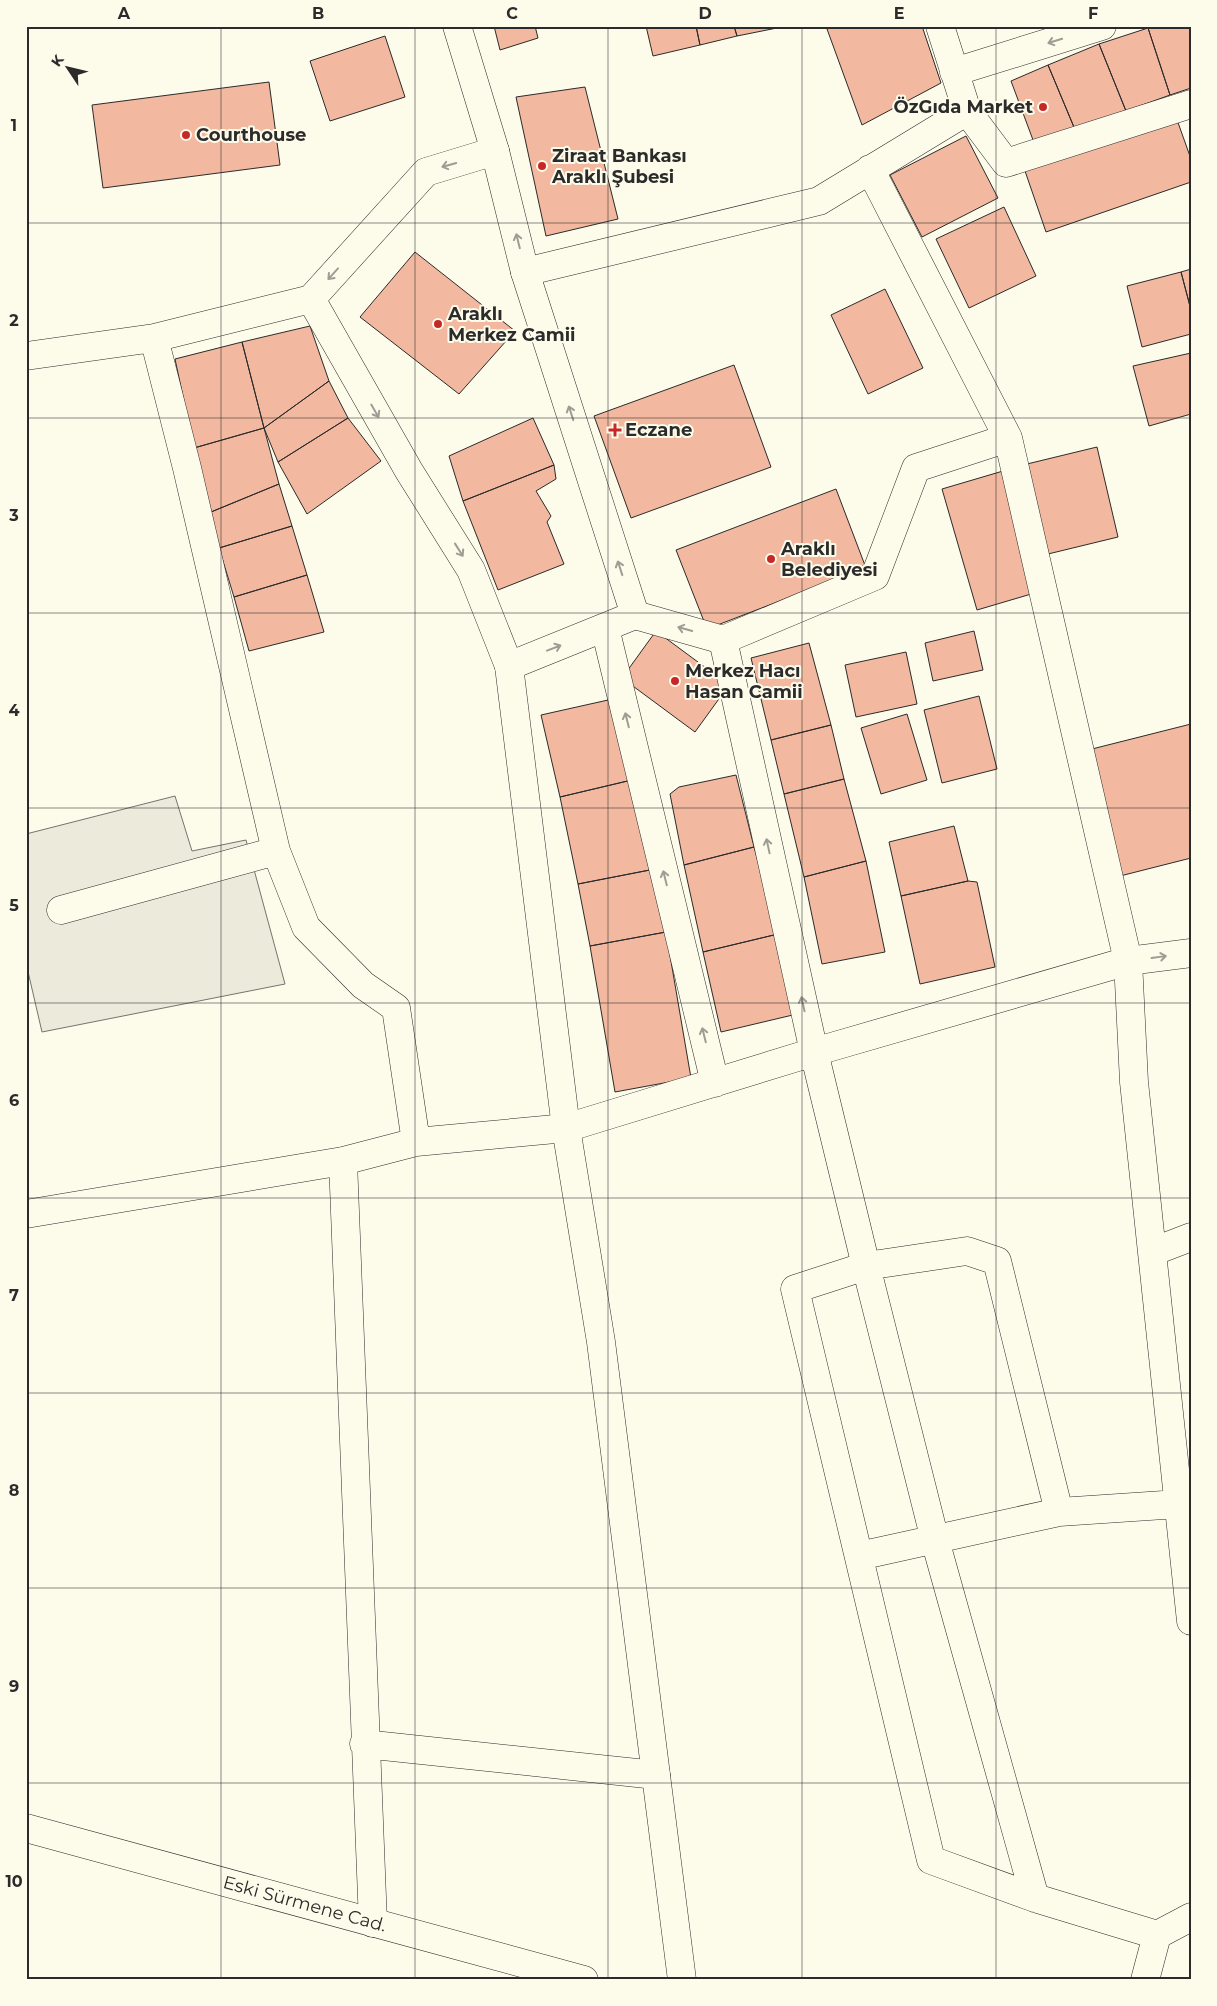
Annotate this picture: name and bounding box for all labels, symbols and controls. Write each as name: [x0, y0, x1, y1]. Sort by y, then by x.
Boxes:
text: A: [117, 4, 131, 23]
text: B: [312, 4, 324, 23]
text: C: [506, 4, 518, 23]
text: D: [698, 4, 712, 23]
text: E: [894, 4, 904, 23]
text: F: [1088, 4, 1098, 23]
one-way arrow: [1048, 36, 1064, 46]
north arrow: [42, 42, 92, 92]
text: K: [47, 51, 68, 70]
place label: ÖzGıda Market: [894, 96, 1033, 118]
marker: ÖzGıda Market: [1037, 101, 1049, 113]
text: 1: [11, 116, 17, 135]
place label: Courthouse: [196, 124, 306, 146]
marker: Courthouse: [180, 129, 192, 141]
place label: Ziraat Bankası Araklı Şubesi: [551, 145, 687, 188]
one-way arrow: [441, 160, 457, 170]
marker: Ziraat Bankası Araklı Şubesi: [536, 160, 548, 172]
one-way arrow: [513, 234, 522, 250]
one-way arrow: [327, 268, 339, 281]
place label: Araklı Merkez Camii: [447, 303, 576, 346]
text: 2: [9, 311, 19, 330]
marker: Araklı Merkez Camii: [432, 318, 444, 330]
one-way arrow: [371, 403, 380, 418]
one-way arrow: [565, 406, 575, 422]
place label: Eczane: [625, 419, 692, 441]
marker: Eczane: [609, 424, 621, 436]
text: 3: [8, 506, 19, 525]
place label: Araklı Belediyesi: [780, 538, 878, 581]
one-way arrow: [454, 543, 464, 557]
marker: Araklı Belediyesi: [765, 553, 777, 565]
one-way arrow: [614, 561, 624, 577]
one-way arrow: [678, 624, 694, 634]
one-way arrow: [546, 643, 561, 652]
place label: Merkez Hacı Hasan Camii: [685, 660, 803, 703]
marker: Merkez Hacı Hasan Camii: [669, 675, 681, 687]
text: 4: [8, 701, 20, 720]
one-way arrow: [622, 712, 631, 728]
one-way arrow: [763, 838, 773, 854]
one-way arrow: [660, 870, 669, 886]
text: 5: [9, 896, 19, 915]
one-way arrow: [1151, 952, 1167, 962]
one-way arrow: [798, 997, 807, 1013]
one-way arrow: [698, 1028, 708, 1044]
text: 6: [9, 1091, 19, 1110]
text: 7: [9, 1286, 19, 1305]
text: 8: [9, 1481, 19, 1500]
text: 9: [9, 1677, 19, 1696]
street label: Eski Sürmene Cad.: [221, 1871, 389, 1937]
text: 10: [5, 1872, 23, 1891]

